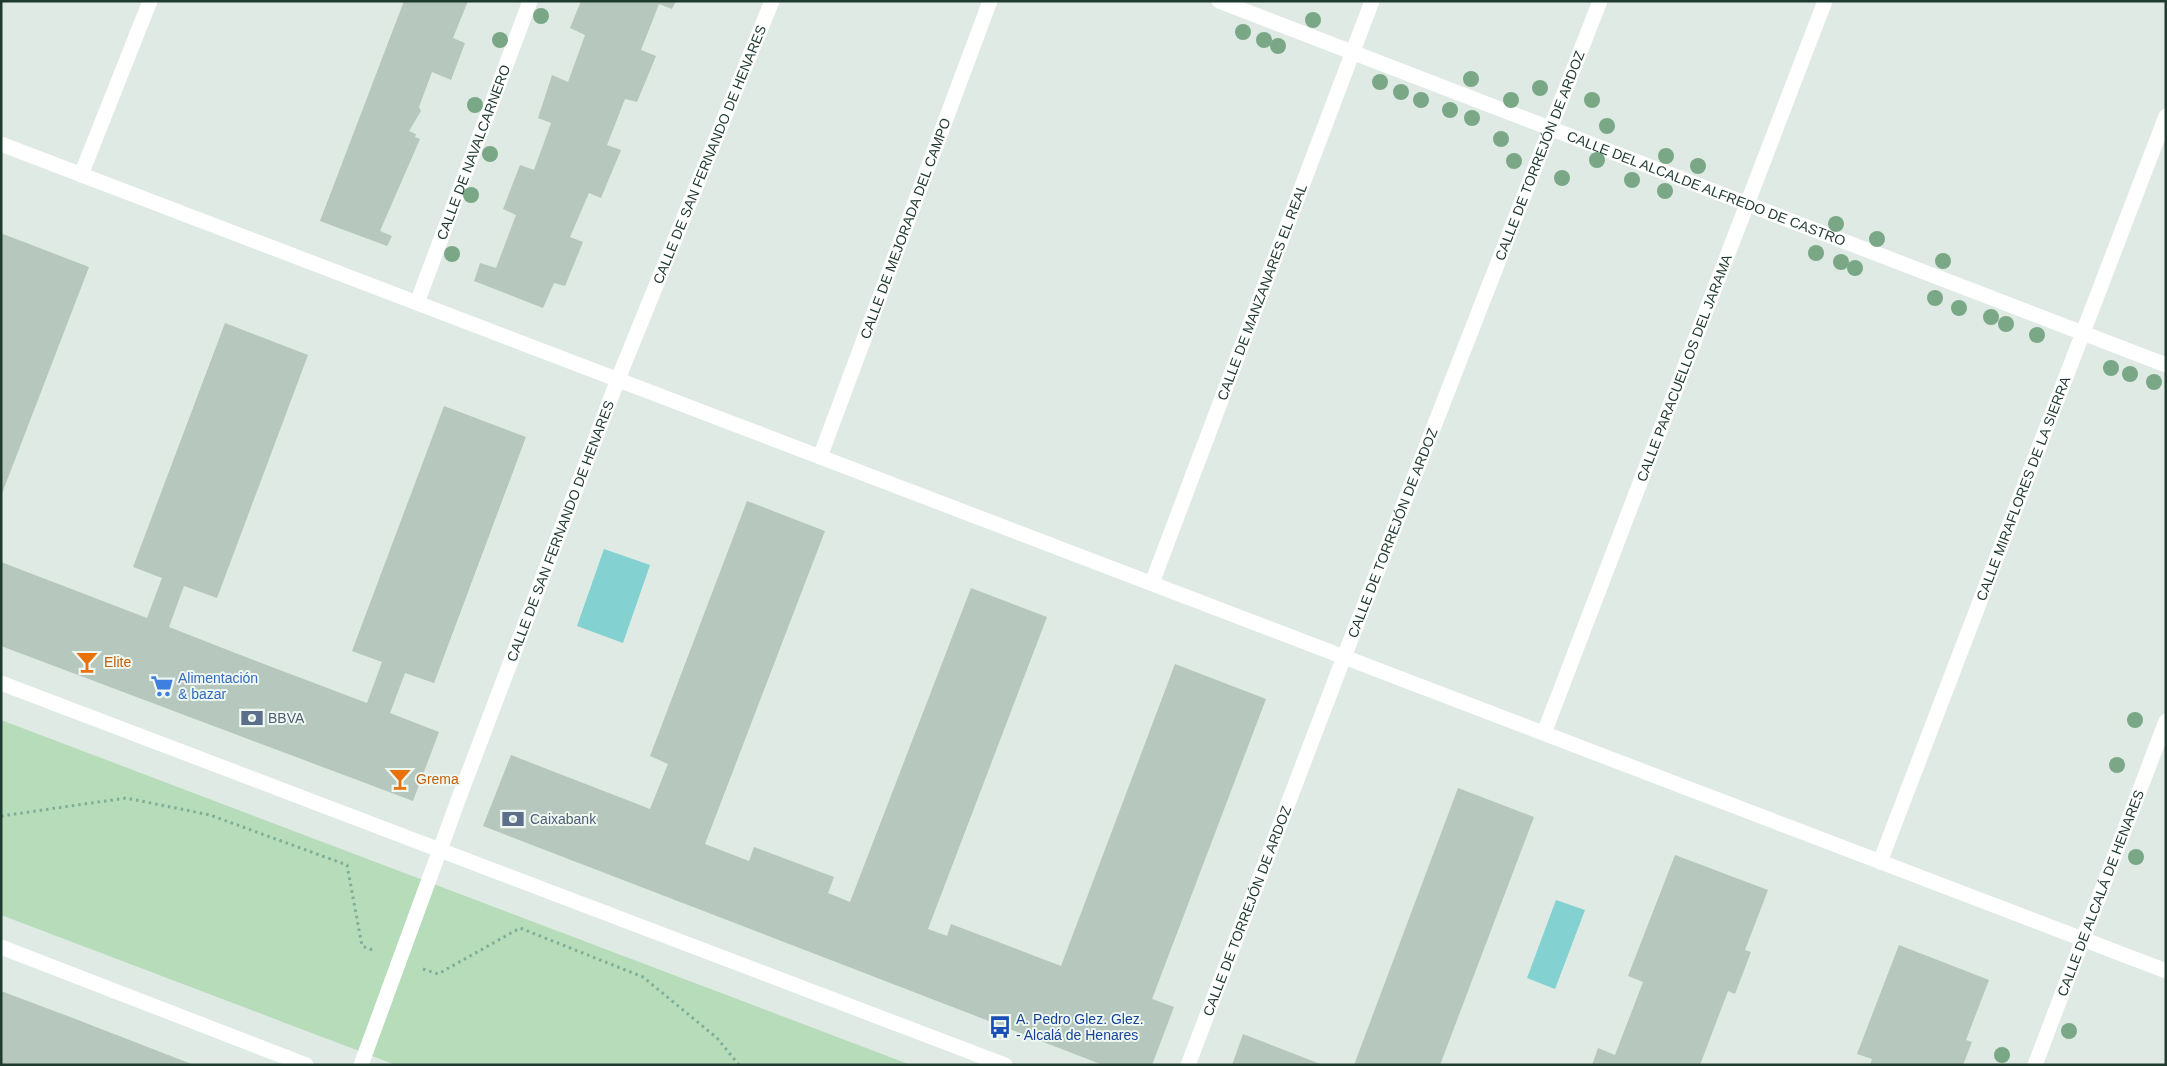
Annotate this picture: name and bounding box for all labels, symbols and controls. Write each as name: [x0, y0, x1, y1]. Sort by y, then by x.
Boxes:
street label: CALLE DE SAN FERNANDO DE HENARES: [650, 23, 769, 286]
street label: CALLE DE TORREJÓN DE ARDOZ: [1492, 48, 1588, 263]
street label: CALLE DE NAVALCARNERO: [433, 62, 513, 242]
street label: CALLE DE MEJORADA DEL CAMPO: [857, 116, 954, 341]
street label: CALLE DEL ALCALDE ALFREDO DE CASTRO: [1565, 128, 1848, 249]
street label: CALLE DE MANZANARES EL REAL: [1214, 182, 1310, 402]
street label: CALLE PARACUELLOS DEL JARAMA: [1633, 251, 1735, 484]
street label: CALLE MIRAFLORES DE LA SIERRA: [1973, 373, 2074, 603]
street label: CALLE DE SAN FERNANDO DE HENARES: [503, 398, 617, 664]
street label: CALLE DE TORREJÓN DE ARDOZ: [1344, 425, 1441, 640]
bar icon: Elite: [74, 649, 100, 675]
place label: Elite: [104, 654, 131, 670]
place label: Alimentación & bazar: [178, 670, 258, 702]
supermarket icon: Alimentación & bazar: [149, 673, 175, 699]
bank icon: BBVA: [239, 705, 265, 731]
place label: BBVA: [268, 710, 305, 726]
bar icon: Grema: [387, 766, 413, 792]
place label: Grema: [416, 771, 459, 787]
street label: CALLE DE ALCALÁ DE HENARES: [2054, 788, 2147, 999]
street label: CALLE DE TORREJÓN DE ARDOZ: [1200, 803, 1295, 1018]
bank icon: Caixabank: [500, 806, 526, 832]
place label: Caixabank: [530, 811, 597, 827]
place label: A. Pedro Glez. Glez. - Alcalá de Henares: [1016, 1011, 1144, 1043]
bus stop icon: A. Pedro Glez. Glez. - Alcalá de Henares: [987, 1014, 1013, 1040]

